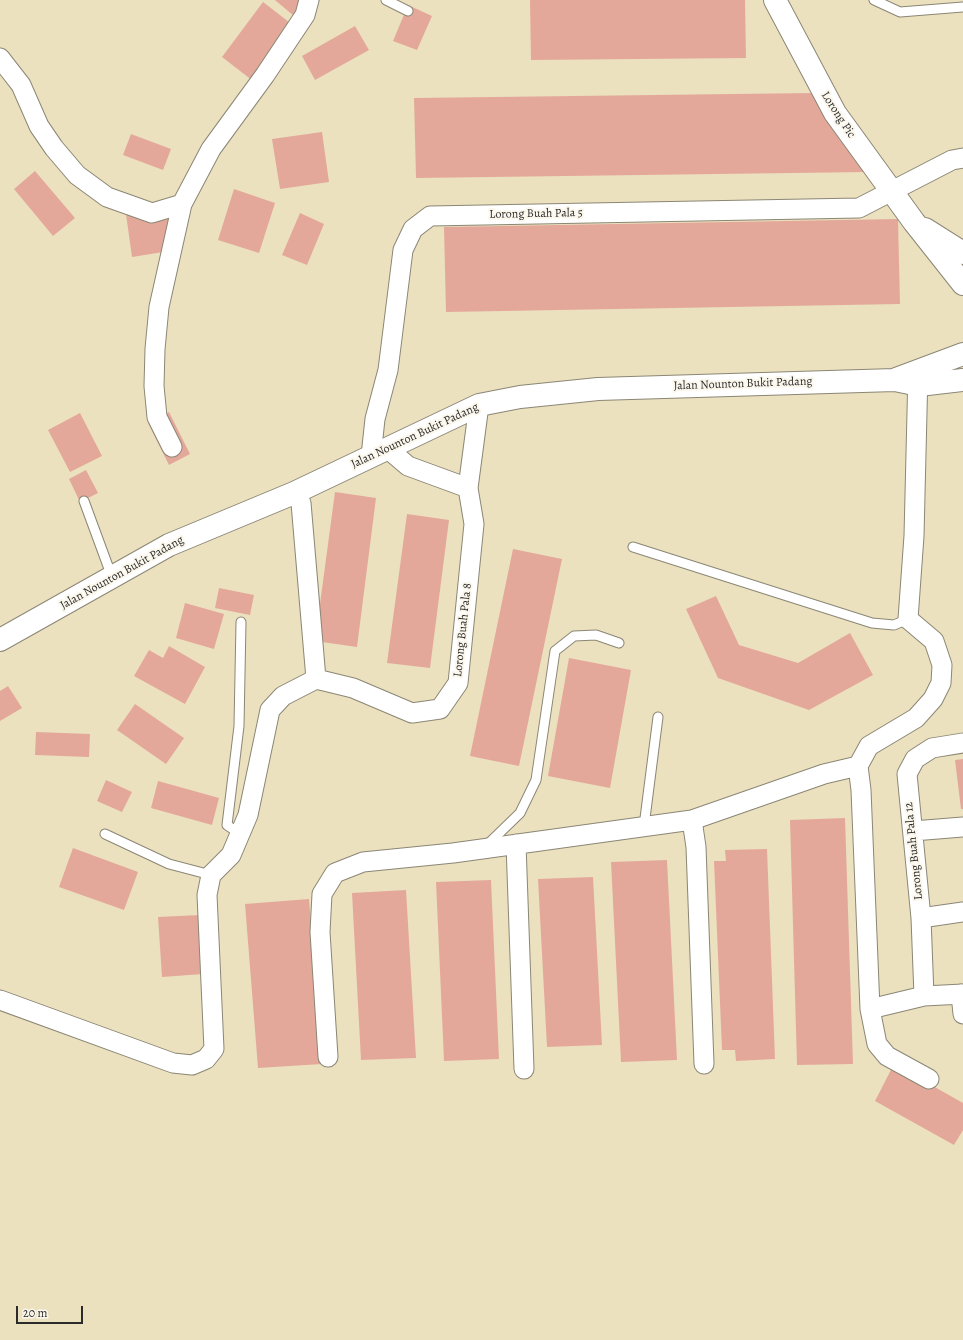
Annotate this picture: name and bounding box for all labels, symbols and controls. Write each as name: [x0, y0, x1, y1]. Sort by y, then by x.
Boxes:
street label: Lorong Pic: [818, 89, 858, 141]
street label: Lorong Buah Pala 5: [489, 206, 583, 222]
street label: Jalan Nounton Bukit Padang: [673, 374, 813, 394]
street label: Jalan Nounton Bukit Padang: [349, 400, 481, 472]
street label: Jalan Nounton Bukit Padang: [58, 533, 186, 613]
street label: Lorong Buah Pala 8: [451, 582, 475, 678]
street label: Lorong Buah Pala 12: [902, 801, 926, 901]
scale bar: [18, 1298, 85, 1324]
text: 20 m: [23, 1305, 47, 1321]

